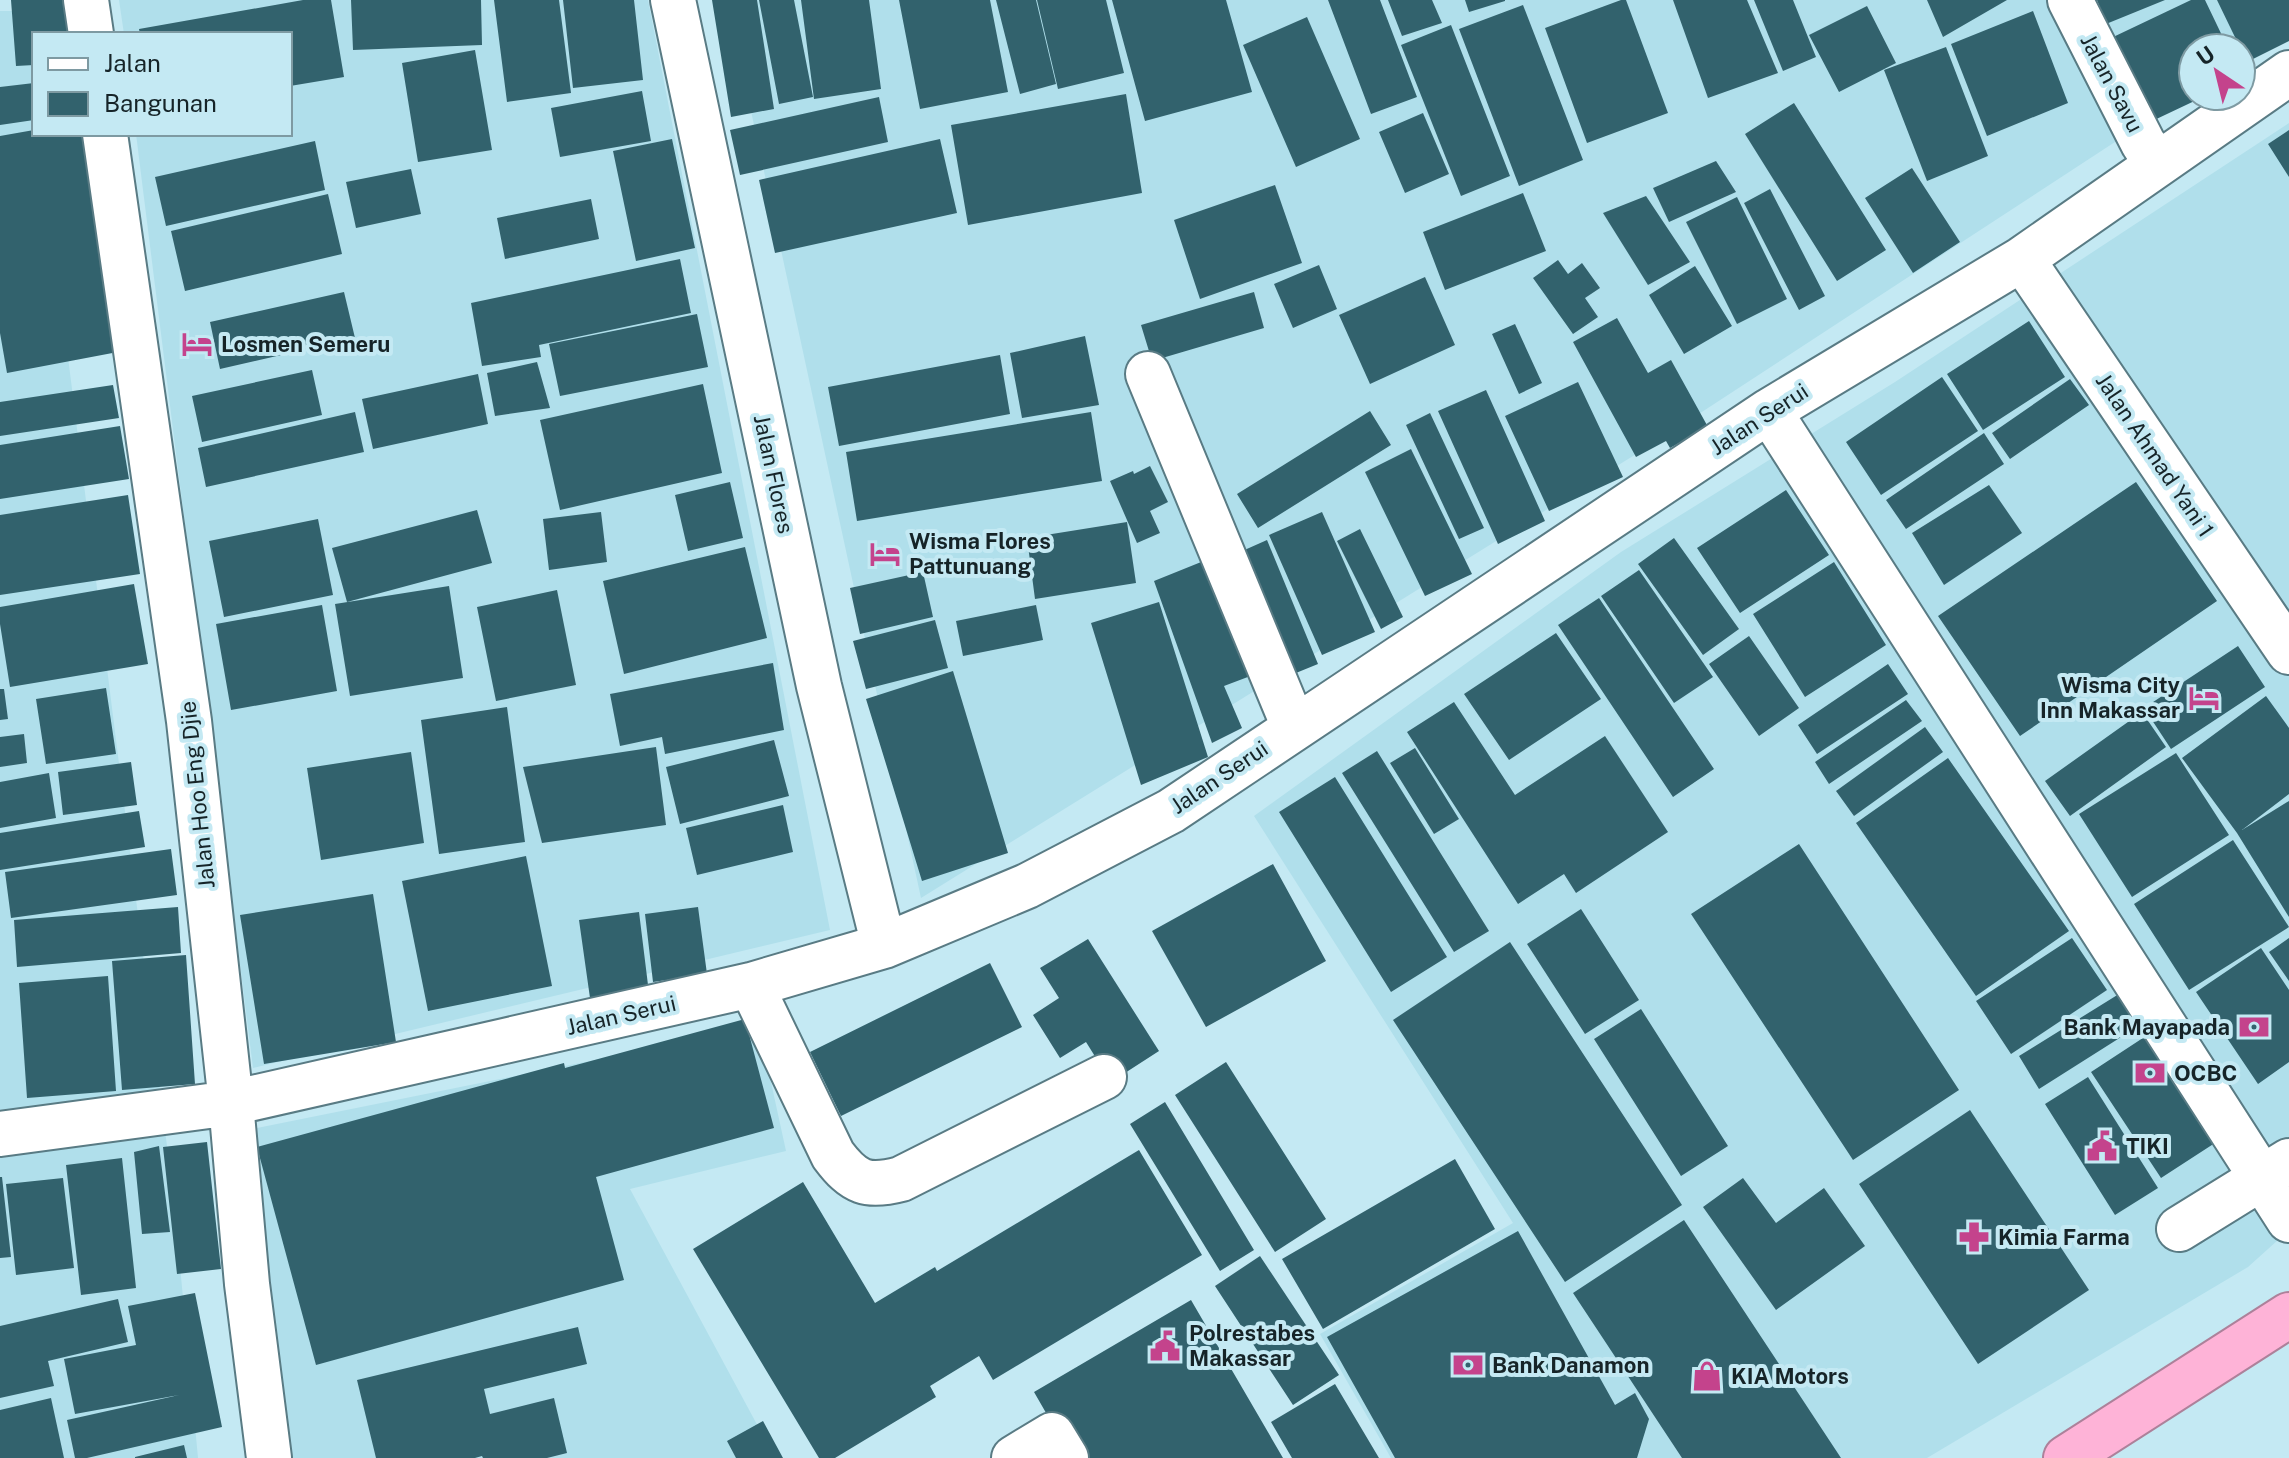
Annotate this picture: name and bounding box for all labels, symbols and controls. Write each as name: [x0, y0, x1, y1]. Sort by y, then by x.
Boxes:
street label: Jalan Savu: [2075, 29, 2149, 137]
legend: [32, 32, 292, 136]
north arrow: [2177, 32, 2257, 112]
text: U: [2192, 40, 2220, 71]
text: Jalan: [104, 49, 161, 77]
text: Bangunan: [104, 89, 217, 117]
hotel icon: Losmen Semeru: [180, 327, 214, 361]
place label: Losmen Semeru: [221, 331, 390, 357]
street label: Jalan Ahmad Yani 1: [2091, 368, 2219, 542]
street label: Jalan Serui: [1705, 378, 1813, 460]
street label: Jalan Flores: [749, 412, 799, 536]
place label: Wisma Flores Pattunuang: [909, 528, 1051, 579]
hotel icon: Wisma Flores Pattunuang: [868, 537, 902, 571]
place label: Wisma City Inn Makassar: [2040, 672, 2181, 723]
hotel icon: Wisma City Inn Makassar: [2187, 681, 2221, 715]
street label: Jalan Hoo Eng Djie: [174, 700, 220, 890]
street label: Jalan Serui: [1165, 735, 1273, 819]
street label: Jalan Serui: [564, 990, 678, 1040]
bank icon: Bank Mayapada: [2237, 1010, 2271, 1044]
place label: Bank Mayapada: [2063, 1014, 2230, 1040]
bank icon: OCBC: [2133, 1056, 2167, 1090]
place label: OCBC: [2174, 1060, 2237, 1086]
public building icon: TIKI: [2085, 1129, 2119, 1163]
place label: TIKI: [2126, 1133, 2169, 1159]
pharmacy icon: Kimia Farma: [1957, 1220, 1991, 1254]
place label: Kimia Farma: [1998, 1224, 2130, 1250]
place label: Polrestabes Makassar: [1189, 1320, 1315, 1371]
public building icon: Polrestabes Makassar: [1148, 1329, 1182, 1363]
bank icon: Bank Danamon: [1451, 1348, 1485, 1382]
place label: Bank Danamon: [1492, 1352, 1649, 1378]
shop icon: KIA Motors: [1690, 1359, 1724, 1393]
place label: KIA Motors: [1731, 1363, 1849, 1389]

